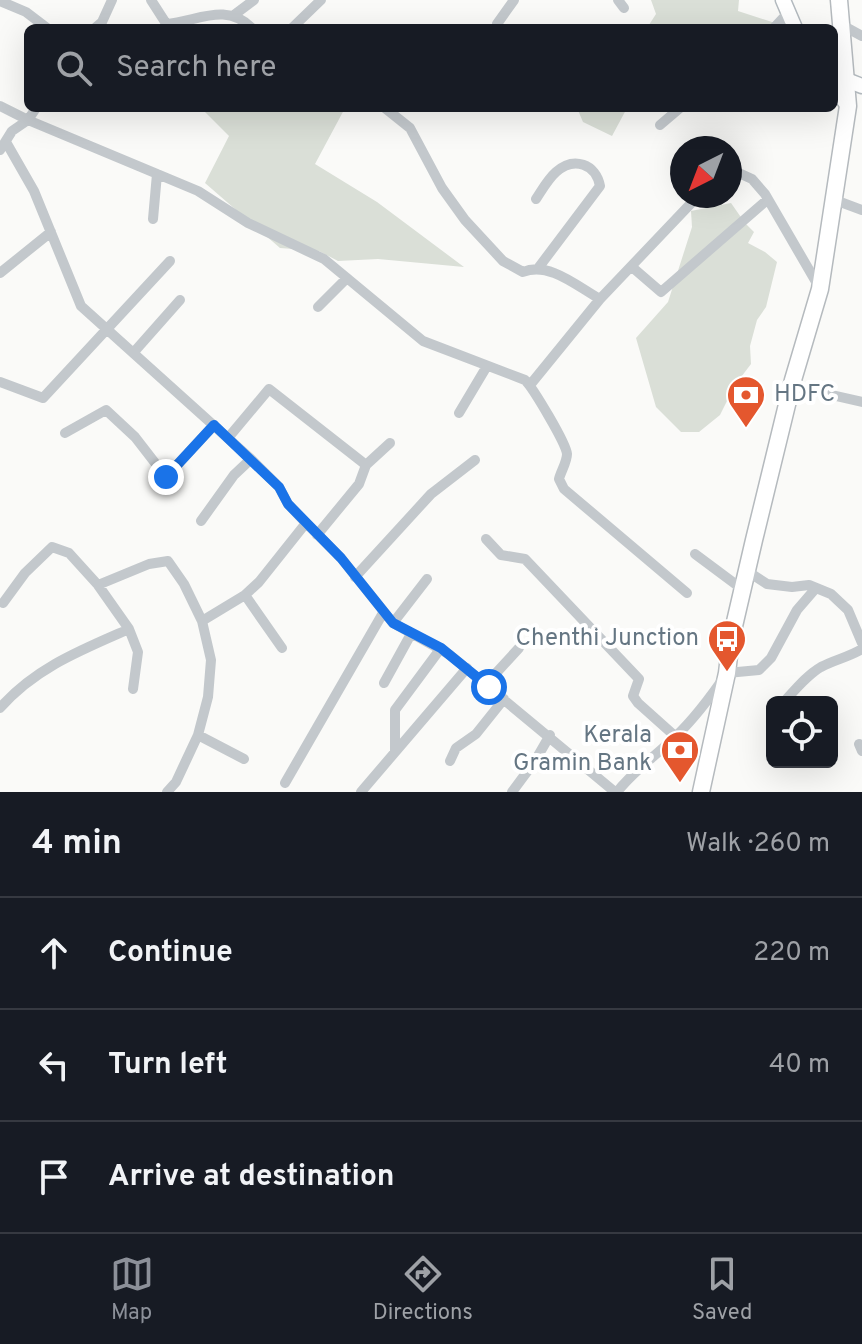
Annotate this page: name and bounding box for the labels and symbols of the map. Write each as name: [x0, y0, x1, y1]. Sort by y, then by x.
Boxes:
north arrow: [670, 136, 742, 208]
bank icon: HDFC: [725, 374, 767, 429]
place label: HDFC: [774, 380, 835, 410]
route end: [148, 459, 184, 495]
bus stop icon: Chenthi Junction: [706, 618, 748, 673]
place label: Chenthi Junction: [516, 624, 699, 654]
route start: [471, 669, 507, 705]
place label: Kerala Gramin Bank: [513, 721, 652, 779]
bank icon: Kerala Gramin Bank: [659, 729, 701, 784]

